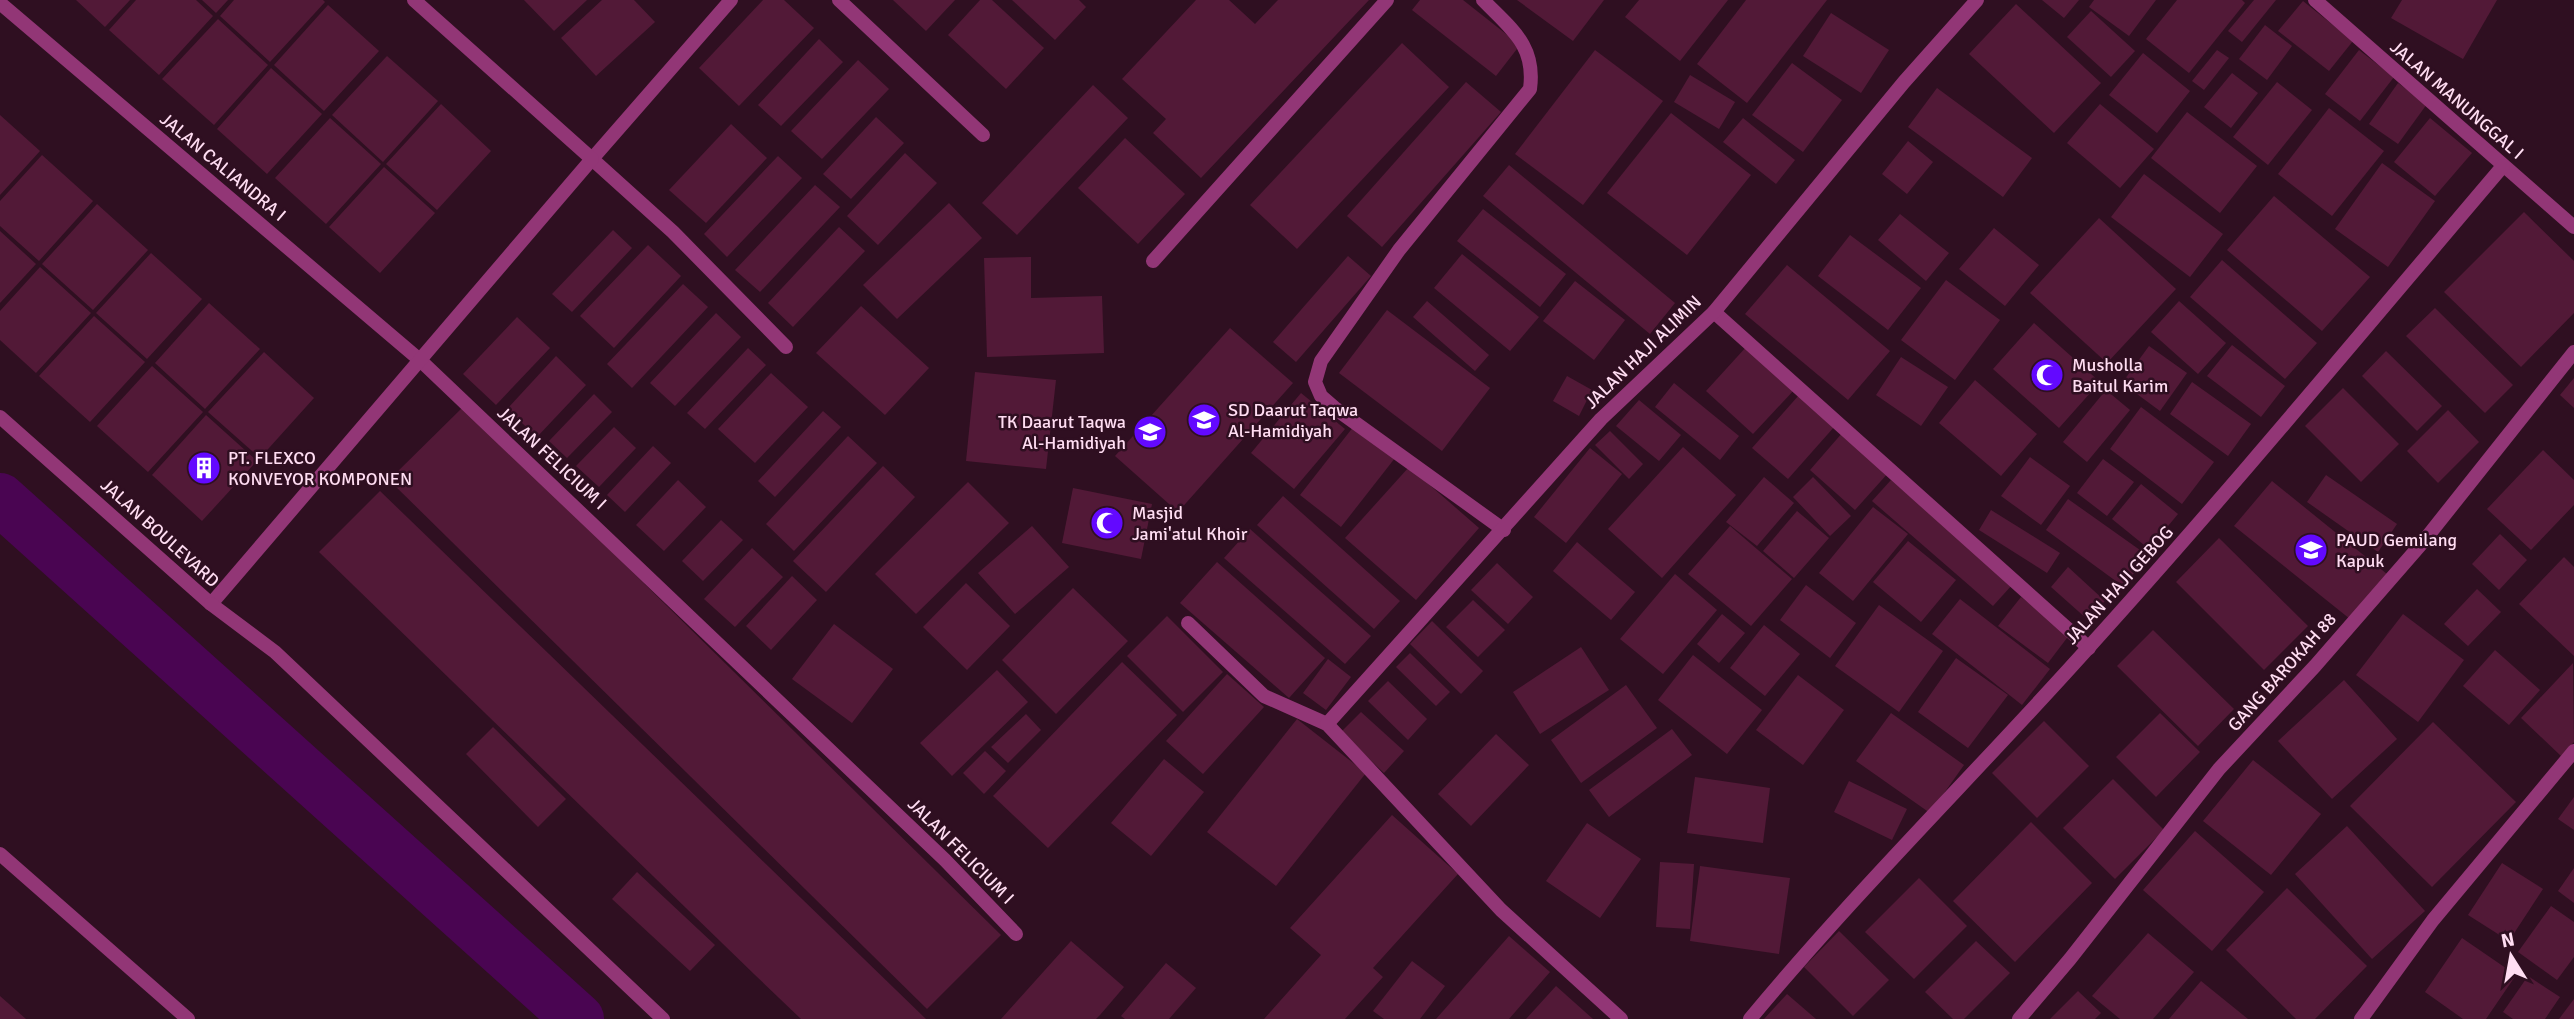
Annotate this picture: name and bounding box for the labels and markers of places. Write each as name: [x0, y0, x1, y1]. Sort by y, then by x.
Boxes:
place label: Musholla Baitul Karim: [2072, 354, 2168, 397]
mosque icon: Musholla Baitul Karim: [2028, 356, 2066, 394]
place label: SD Daarut Taqwa Al-Hamidiyah: [1228, 399, 1358, 442]
school or university icon: SD Daarut Taqwa Al-Hamidiyah: [1185, 401, 1223, 439]
place label: TK Daarut Taqwa Al-Hamidiyah: [998, 411, 1126, 454]
school or university icon: TK Daarut Taqwa Al-Hamidiyah: [1131, 413, 1169, 451]
place label: PT. FLEXCO KONVEYOR KOMPONEN: [228, 447, 412, 490]
building icon: PT. FLEXCO KONVEYOR KOMPONEN: [185, 449, 223, 487]
place label: Masjid Jami'atul Khoir: [1132, 502, 1248, 545]
mosque icon: Masjid Jami'atul Khoir: [1088, 504, 1126, 542]
place label: PAUD Gemilang Kapuk: [2336, 529, 2457, 572]
school or university icon: PAUD Gemilang Kapuk: [2292, 531, 2330, 569]

